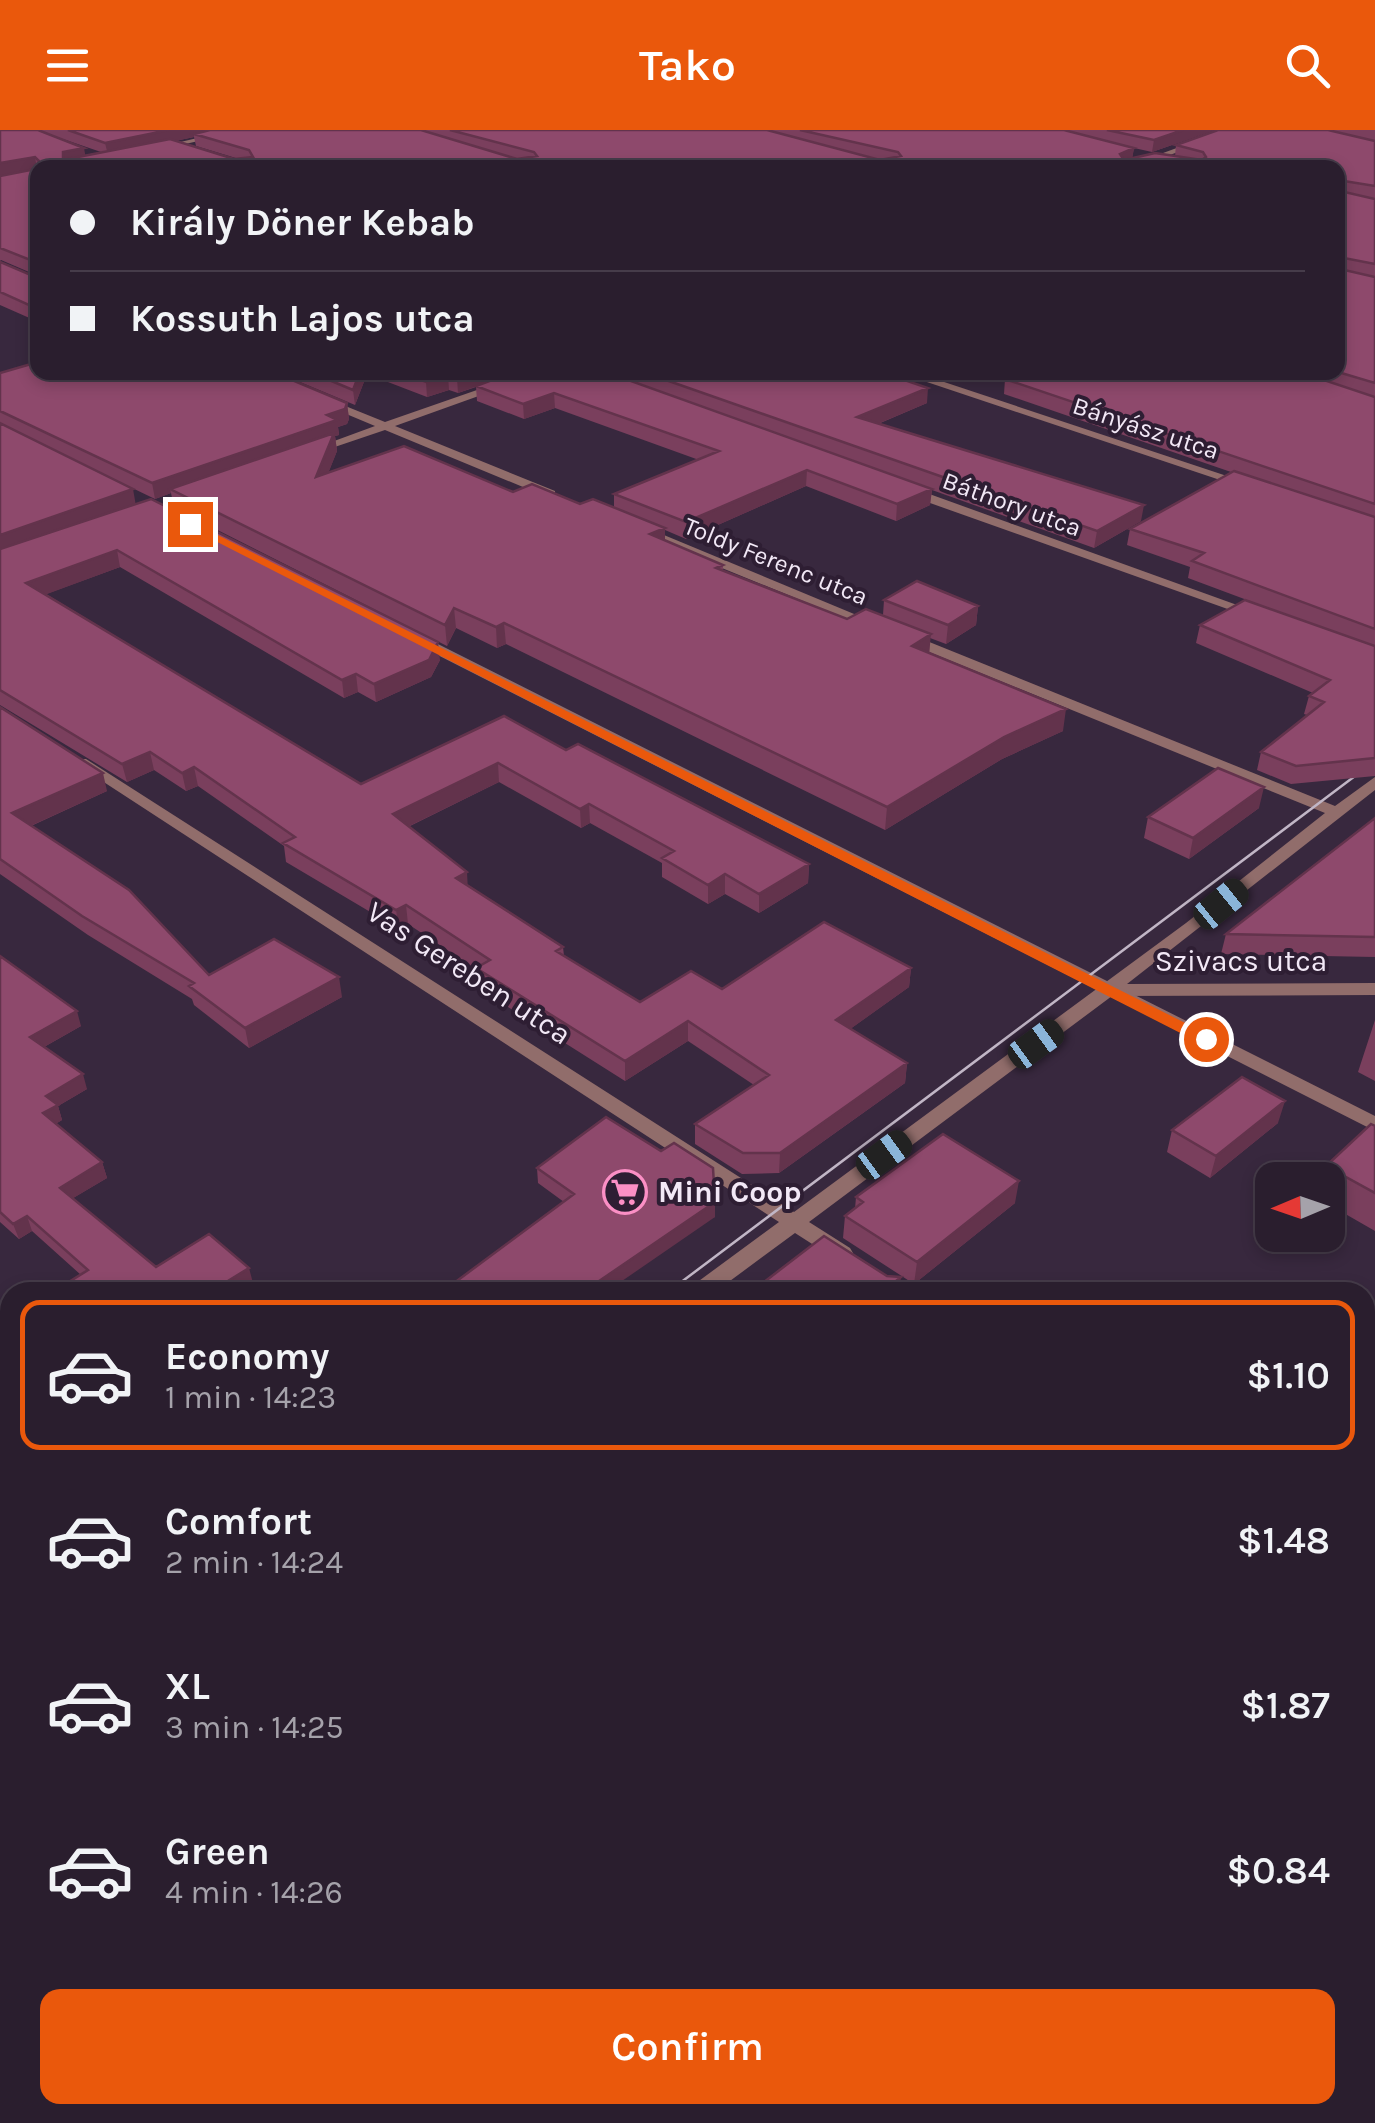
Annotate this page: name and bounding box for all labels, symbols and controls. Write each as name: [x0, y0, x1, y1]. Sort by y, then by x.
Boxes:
icon: menu: [40, 38, 95, 93]
icon: search: [1280, 38, 1335, 93]
text: Tako: [639, 39, 736, 91]
text: Király Döner Kebab: [130, 200, 475, 245]
text: Kossuth Lajos utca: [130, 296, 475, 341]
street label: Bányász utca: [1069, 391, 1223, 465]
street label: Báthory utca: [939, 466, 1085, 542]
route end: [168, 502, 213, 547]
street label: Toldy Ferenc utca: [680, 511, 872, 611]
car: [1188, 873, 1254, 935]
street label: Vas Gereben utca: [360, 894, 578, 1052]
street label: Szivacs utca: [1155, 943, 1327, 979]
car: [1003, 1014, 1069, 1074]
route start: [1184, 1017, 1229, 1062]
car: [851, 1125, 917, 1185]
north arrow: [1255, 1162, 1345, 1252]
map controls: [1255, 1162, 1345, 1252]
supermarket icon: Mini Coop: [602, 1169, 648, 1215]
place label: Mini Coop: [658, 1174, 801, 1210]
icon: car: [45, 1330, 135, 1420]
text: Economy: [165, 1334, 329, 1379]
text: $1.10: [1246, 1353, 1330, 1398]
text: 1 min · 14:23: [165, 1379, 336, 1416]
icon: car: [45, 1495, 135, 1585]
text: Comfort: [165, 1499, 312, 1544]
text: $1.48: [1237, 1518, 1330, 1563]
text: 2 min · 14:24: [165, 1544, 343, 1581]
icon: car: [45, 1660, 135, 1750]
text: XL: [165, 1664, 210, 1709]
text: $1.87: [1241, 1683, 1330, 1728]
text: 3 min · 14:25: [165, 1709, 344, 1746]
icon: car: [45, 1825, 135, 1915]
text: Green: [165, 1829, 270, 1874]
text: $0.84: [1227, 1848, 1330, 1893]
text: 4 min · 14:26: [165, 1874, 343, 1911]
button: Confirm: [40, 1989, 1335, 2104]

